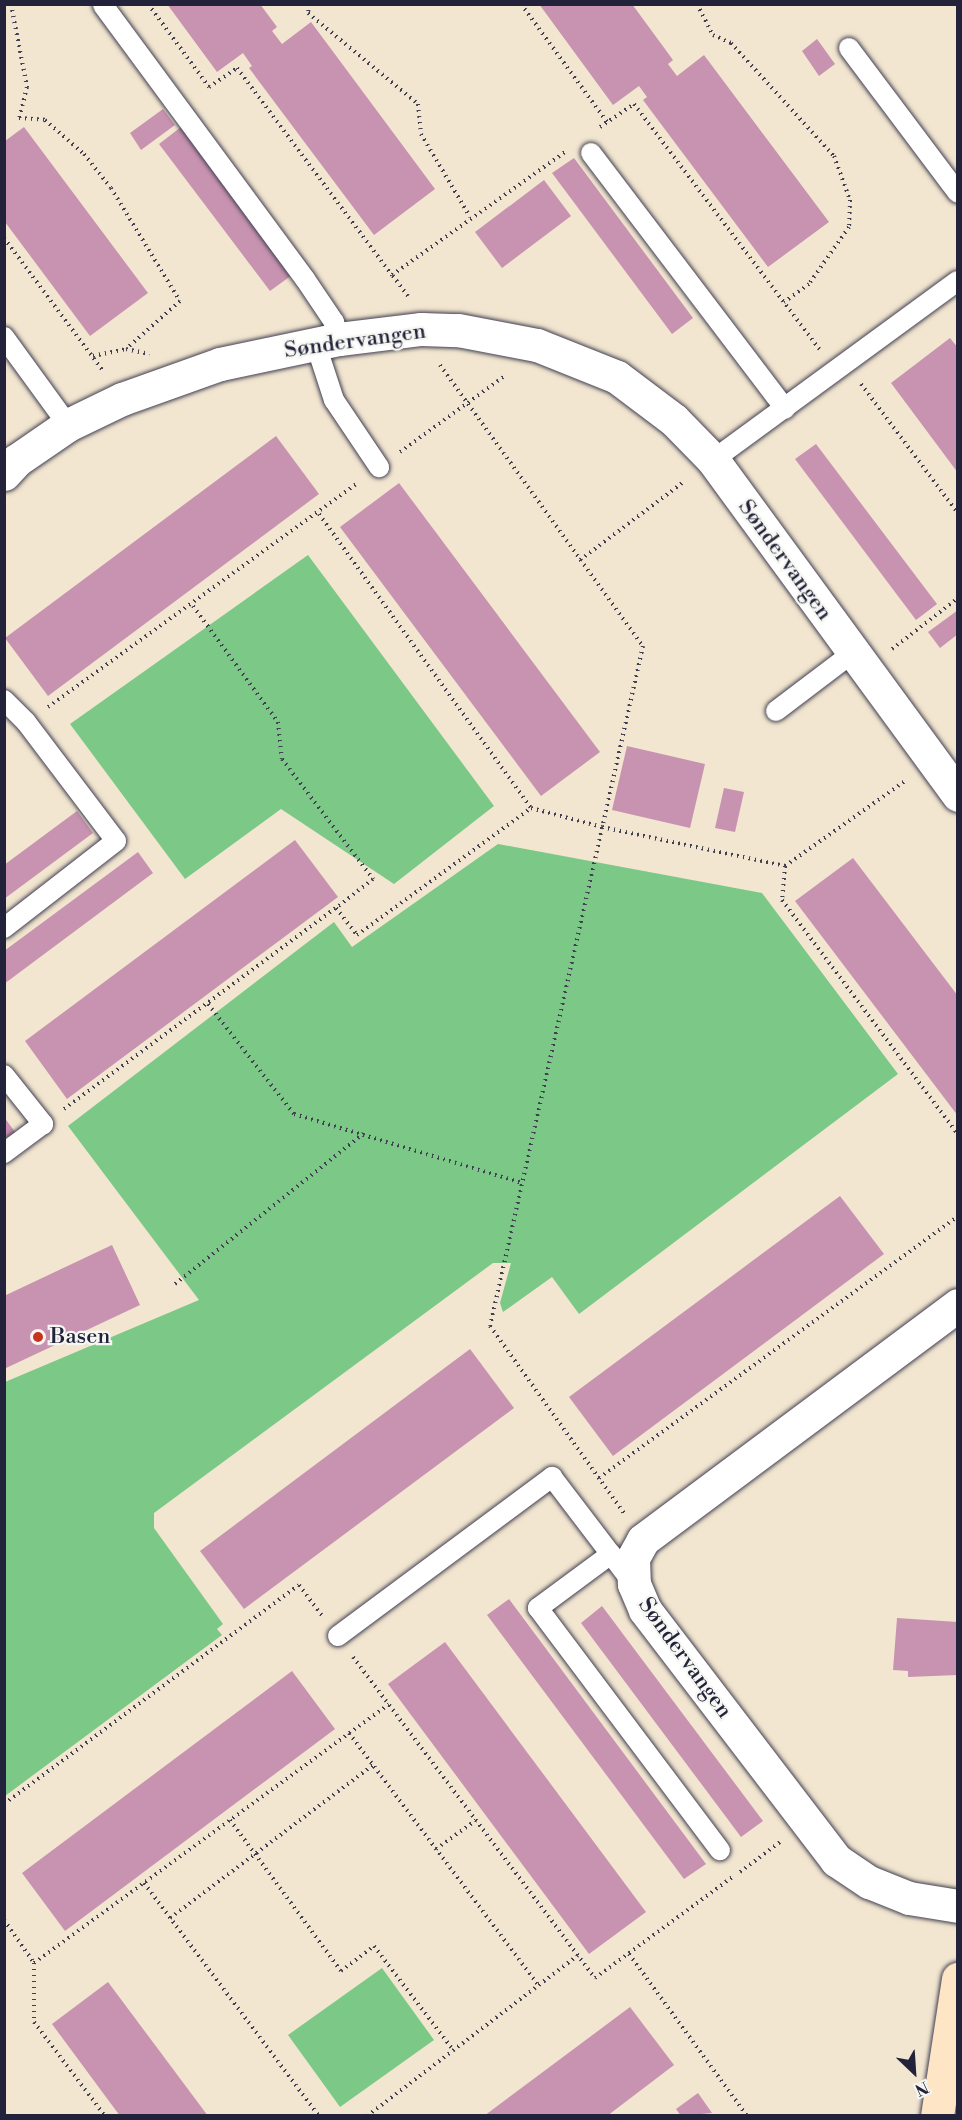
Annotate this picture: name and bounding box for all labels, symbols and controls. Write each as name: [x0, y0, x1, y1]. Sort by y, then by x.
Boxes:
street label: Søndervangen: [283, 318, 427, 364]
street label: Søndervangen: [732, 495, 838, 625]
place label: Basen: [50, 1324, 110, 1350]
marker: Basen: [31, 1330, 45, 1344]
street label: Søndervangen: [632, 1593, 738, 1723]
north arrow: [884, 2042, 944, 2102]
text: N: [912, 2077, 932, 2100]

